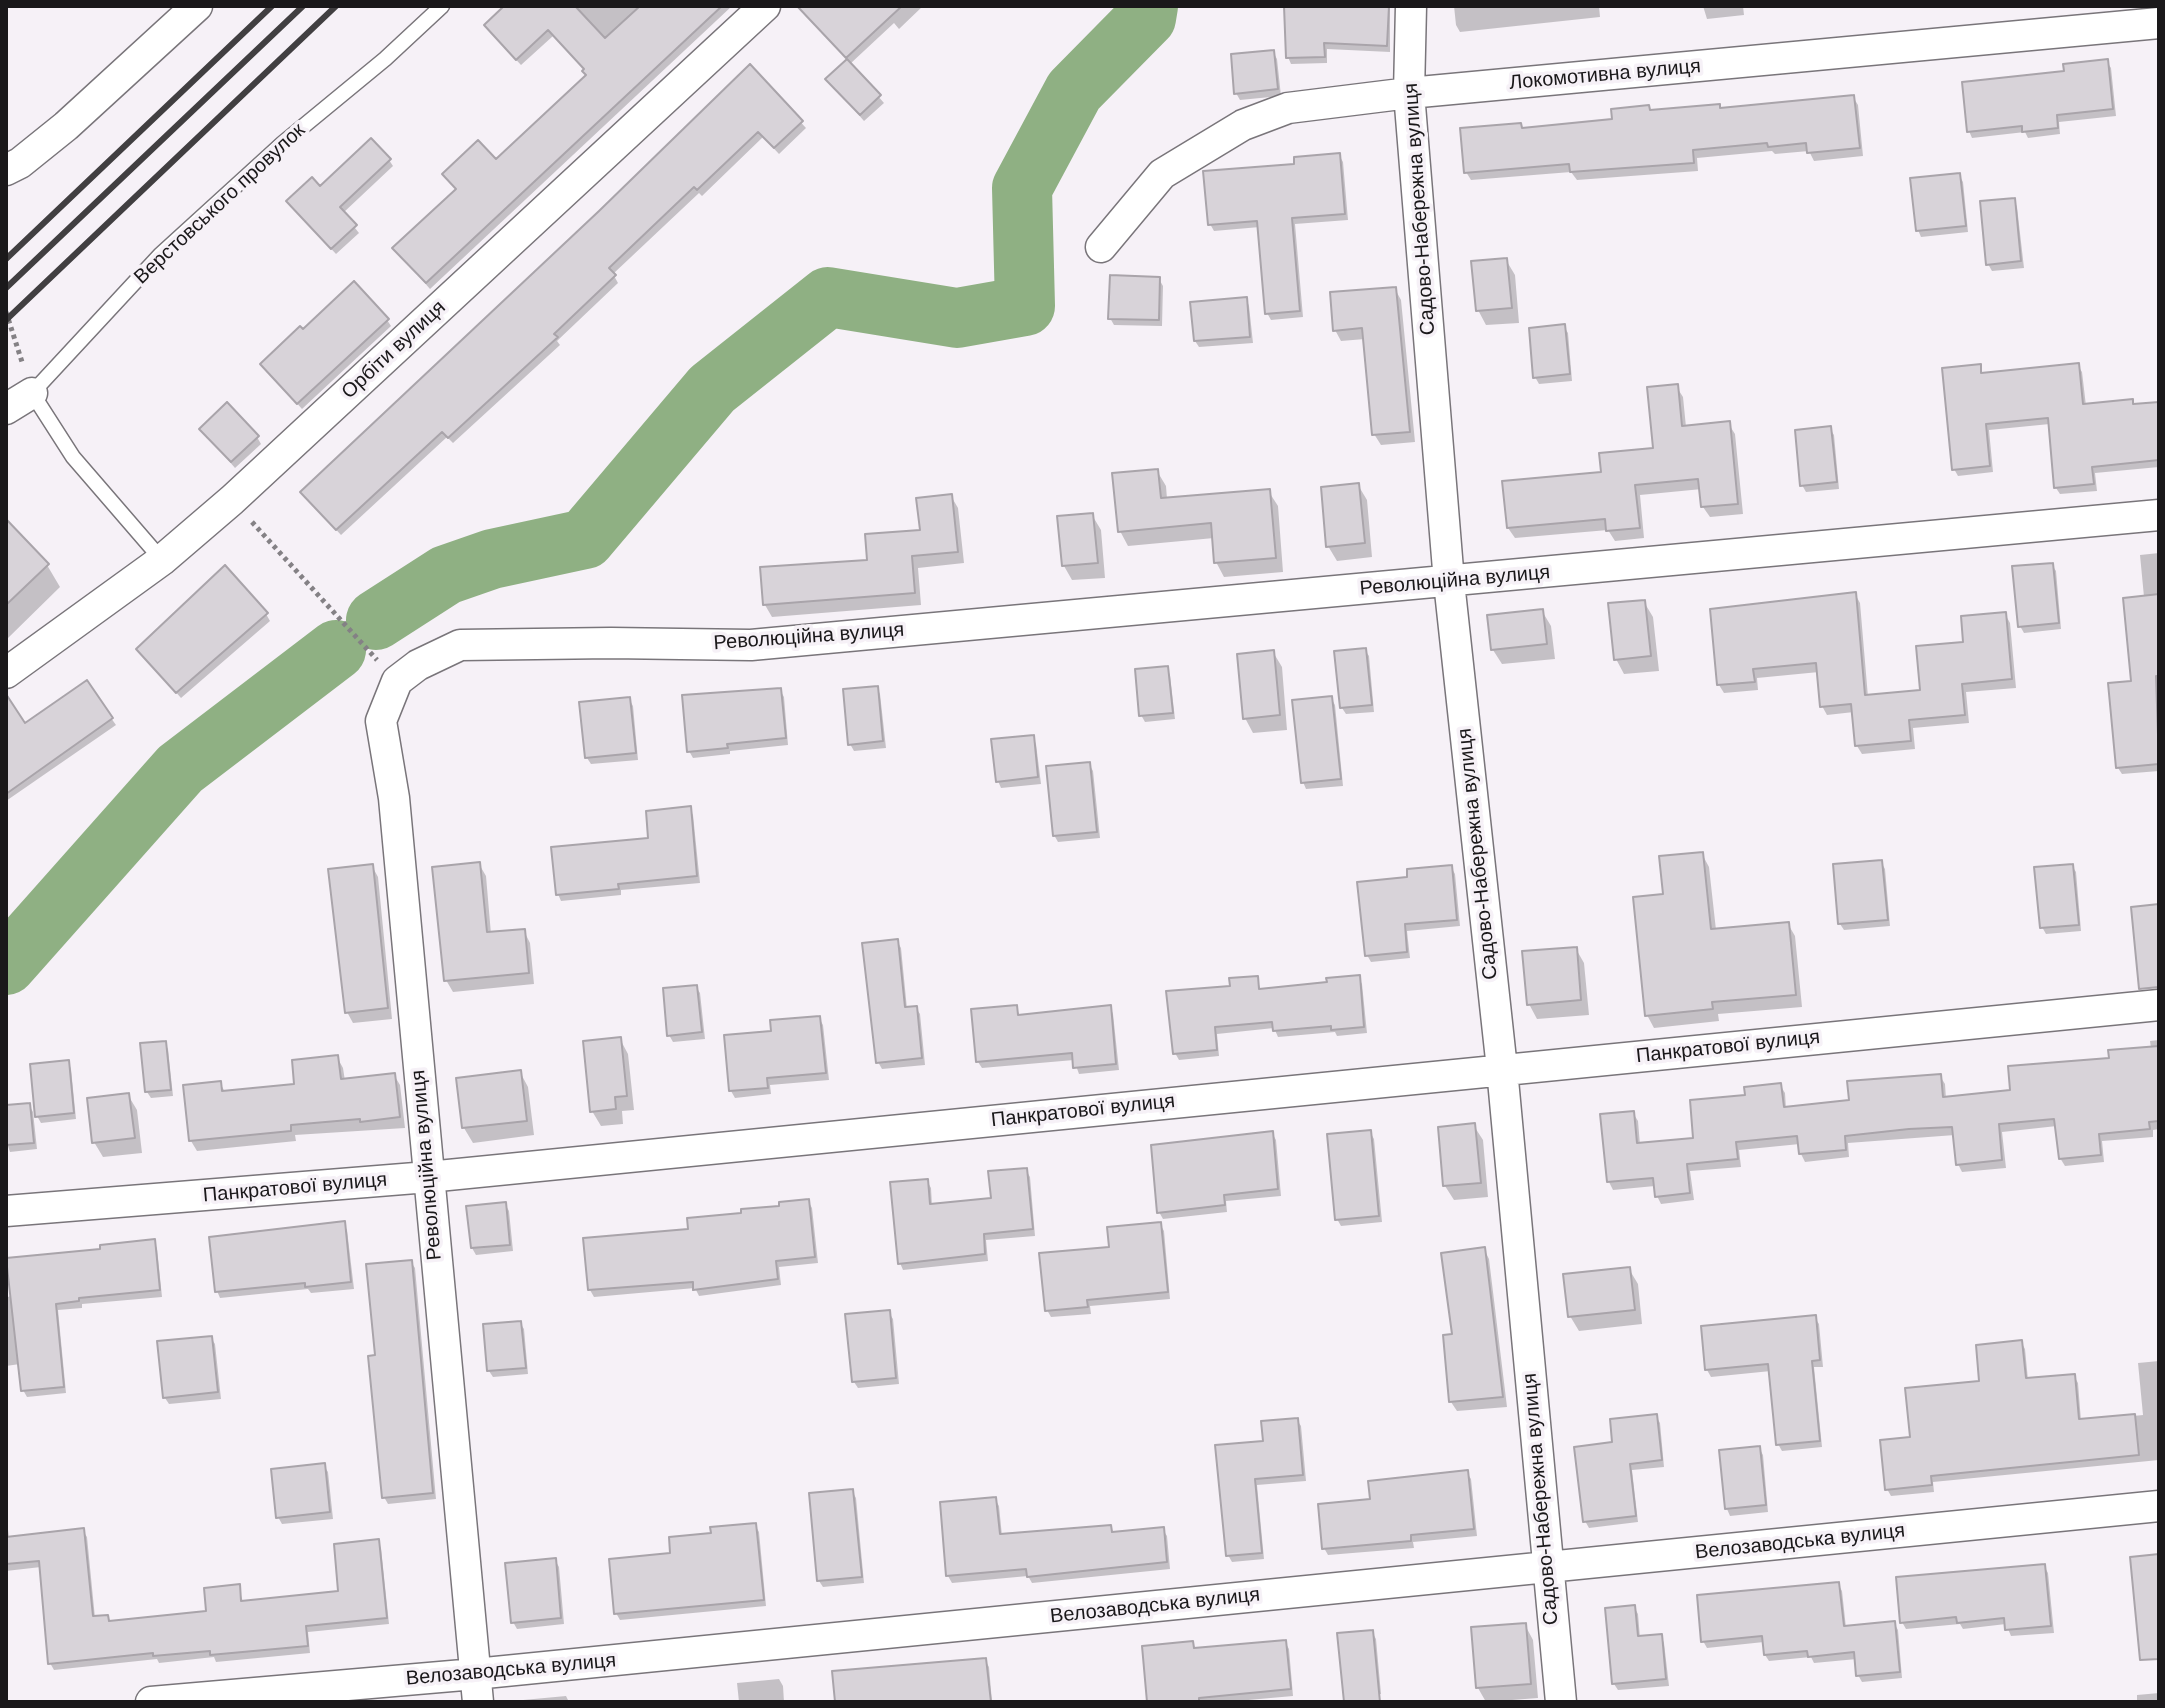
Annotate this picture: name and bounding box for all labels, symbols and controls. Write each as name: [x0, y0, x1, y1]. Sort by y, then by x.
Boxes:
street label: Локомотивна вулиця: [1508, 55, 1702, 95]
street label: Садово-Набережна вулиця: [1399, 82, 1441, 336]
street label: Верстовського провулок: [130, 119, 310, 289]
street label: Орбіти вулиця: [337, 296, 451, 404]
street label: Революційна вулиця: [1359, 561, 1551, 601]
street label: Революційна вулиця: [713, 618, 905, 656]
street label: Садово-Набережна вулиця: [1453, 727, 1503, 981]
street label: Панкратової вулиця: [1635, 1025, 1821, 1069]
street label: Революційна вулиця: [407, 1069, 447, 1261]
street label: Панкратової вулиця: [990, 1089, 1176, 1133]
street label: Панкратової вулиця: [202, 1168, 388, 1208]
street label: Садово-Набережна вулиця: [1518, 1372, 1564, 1626]
street label: Велозаводська вулиця: [1694, 1519, 1906, 1565]
street label: Велозаводська вулиця: [1049, 1583, 1261, 1629]
street label: Велозаводська вулиця: [405, 1649, 617, 1691]

